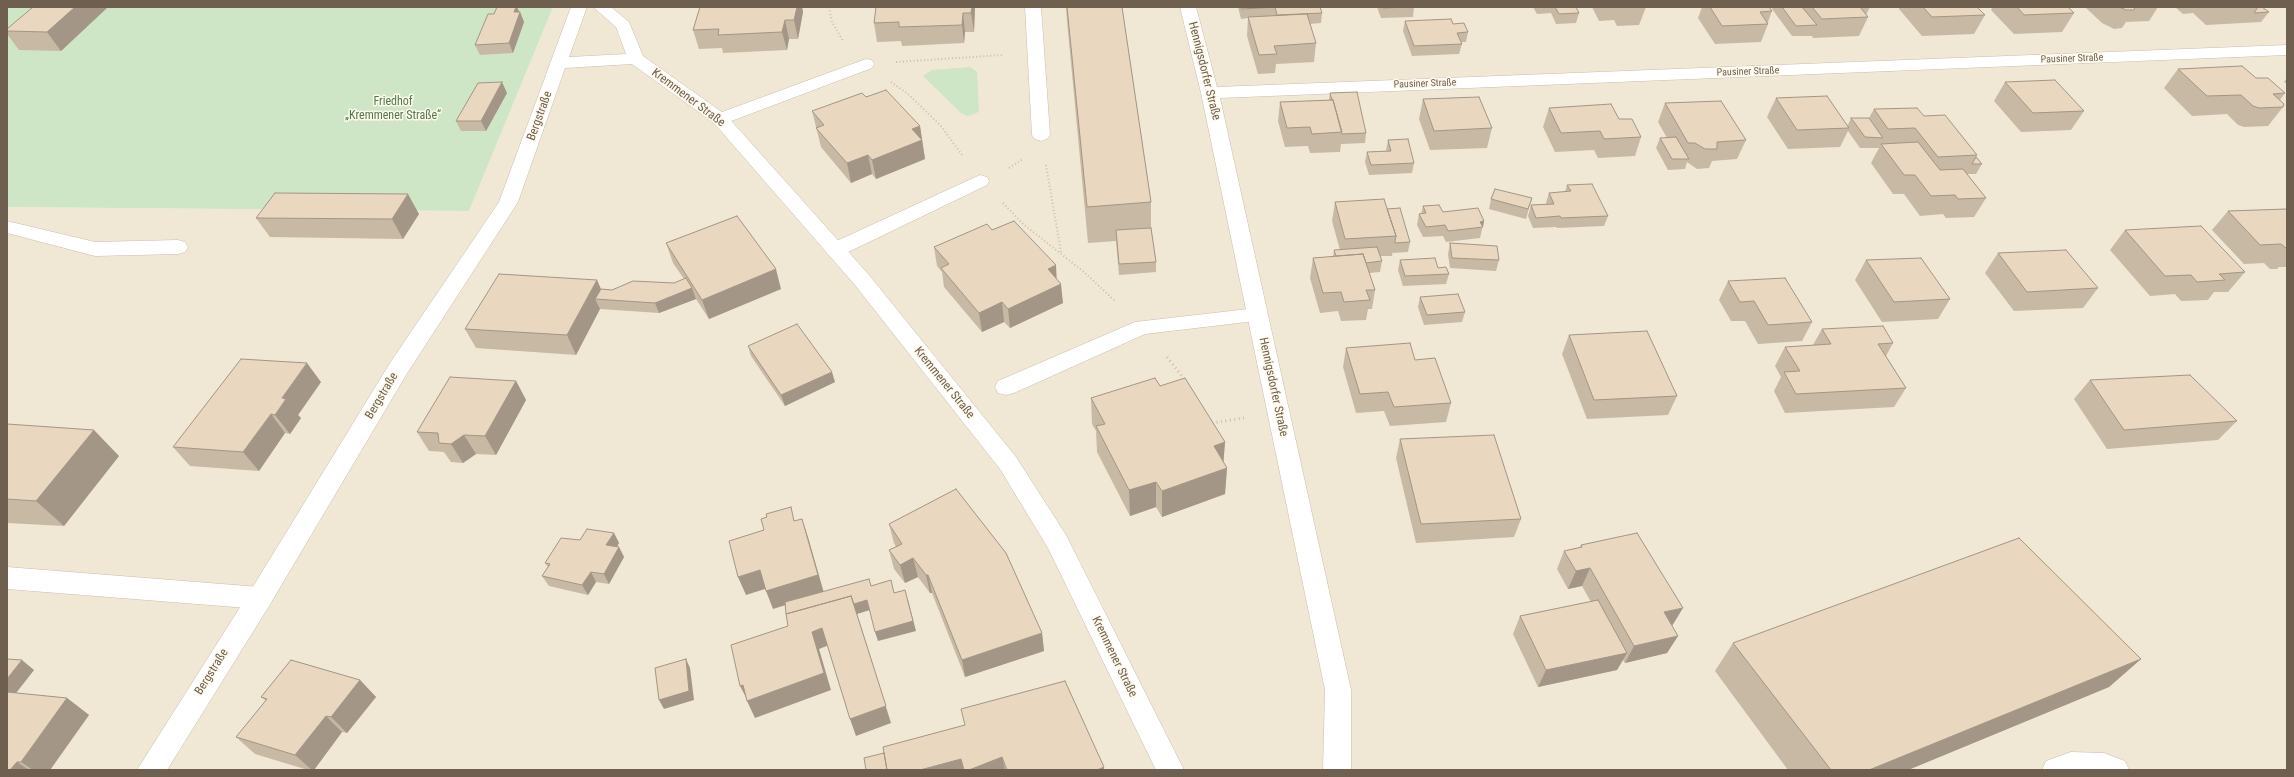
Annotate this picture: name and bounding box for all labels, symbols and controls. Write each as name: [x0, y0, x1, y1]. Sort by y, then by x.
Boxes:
street label: Hennigsdorfer Straße: [1185, 20, 1223, 122]
street label: Pausiner Straße: [2041, 52, 2103, 66]
street label: Pausiner Straße: [1717, 65, 1779, 79]
street label: Kremmener Straße: [648, 66, 728, 130]
street label: Pausiner Straße: [1394, 77, 1456, 91]
street label: Bergstraße: [524, 89, 556, 143]
park label: Friedhof „Kremmener Straße“: [345, 95, 441, 123]
street label: Hennigsdorfer Straße: [1255, 336, 1291, 438]
street label: Kremmener Straße: [911, 344, 977, 422]
street label: Bergstraße: [363, 370, 401, 422]
street label: Kremmener Straße: [1088, 614, 1140, 700]
street label: Bergstraße: [192, 646, 232, 698]

